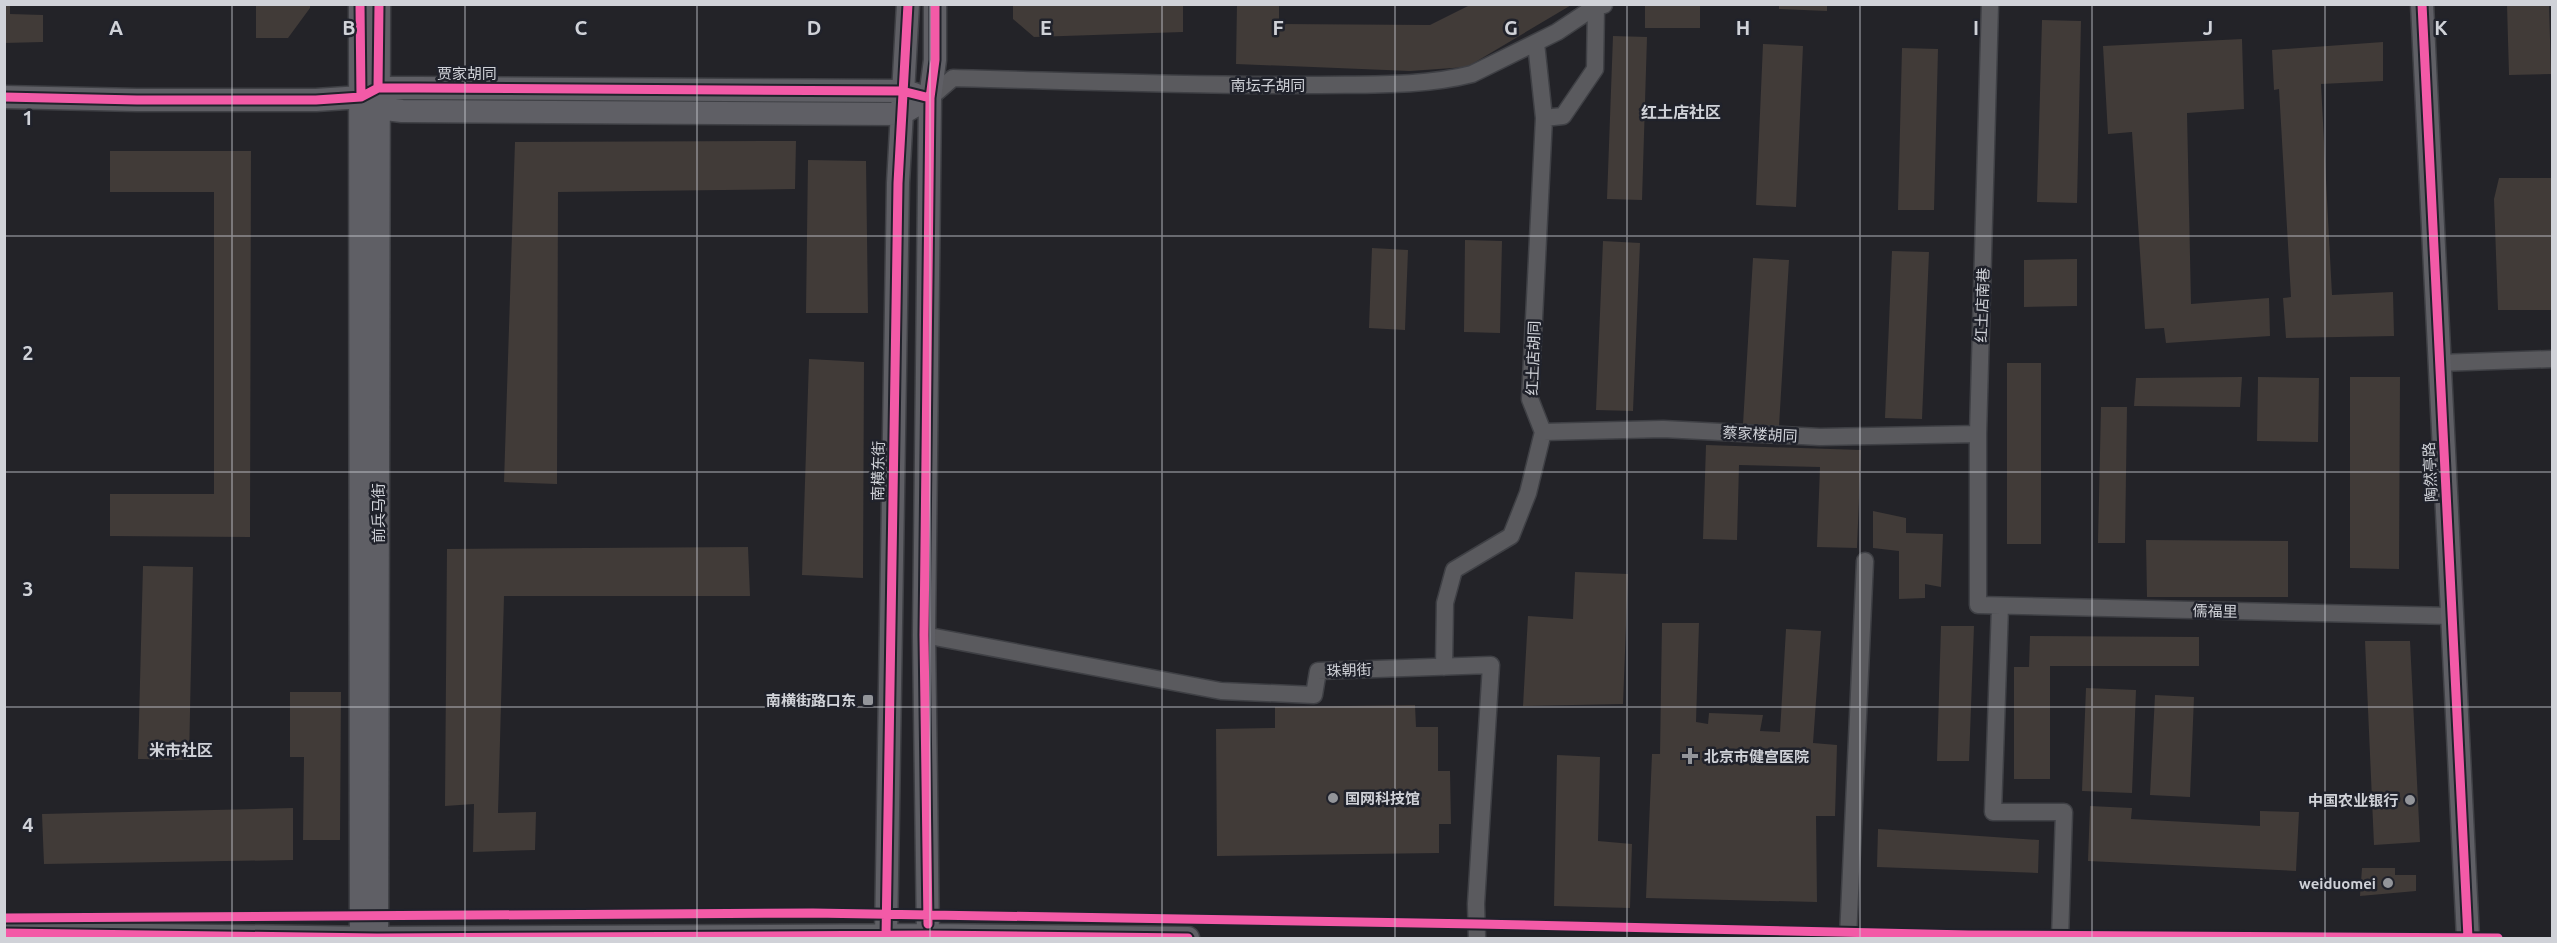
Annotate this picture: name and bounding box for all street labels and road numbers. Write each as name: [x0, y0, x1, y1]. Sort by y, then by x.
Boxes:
street label: 贾家胡同: [437, 65, 497, 82]
street label: 南坛子胡同: [1230, 77, 1306, 94]
street label: 红土店南巷: [1972, 267, 1992, 343]
street label: 红土店胡同: [1523, 320, 1543, 396]
street label: 蔡家楼胡同: [1722, 424, 1798, 444]
street label: 南横东街: [869, 441, 887, 501]
street label: 陶然亭路: [2420, 442, 2440, 502]
street label: 前兵马街: [370, 483, 387, 543]
street label: 儒福里: [2192, 602, 2238, 620]
street label: 珠朝街: [1326, 661, 1372, 679]

